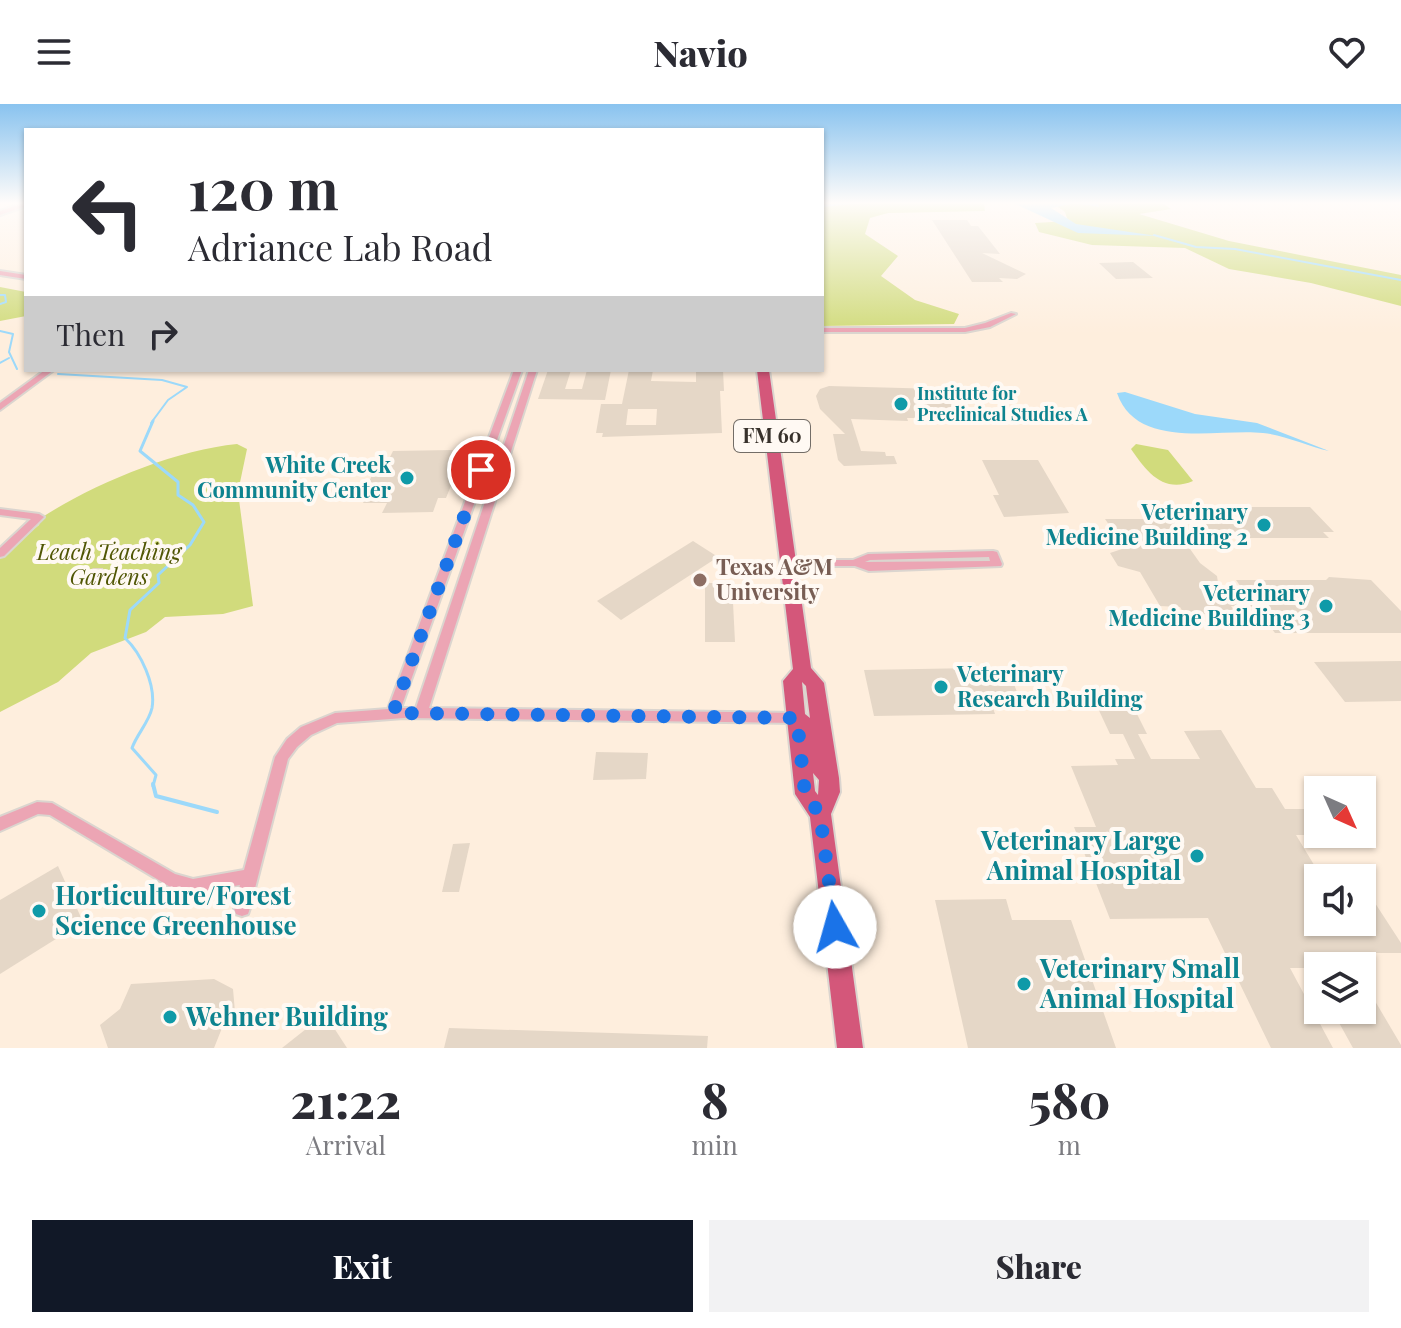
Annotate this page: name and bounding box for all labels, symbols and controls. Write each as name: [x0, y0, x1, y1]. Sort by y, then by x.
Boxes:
text: Navio: [653, 28, 748, 76]
icon: menu: [32, 30, 76, 74]
icon: heart: [1325, 30, 1369, 74]
text: 120 m: [188, 150, 339, 225]
icon: left: [56, 160, 160, 264]
text: Adriance Lab Road: [188, 222, 493, 270]
icon: right: [141, 312, 185, 356]
text: Then: [56, 314, 125, 354]
place label: Institute for Preclinical Studies A: [917, 381, 1089, 426]
marker: Institute for Preclinical Studies A: [892, 395, 910, 413]
road number: FM 60: [734, 420, 810, 452]
pin: [447, 436, 515, 504]
icon: arrive: [459, 448, 503, 492]
place label: White Creek Community Center: [197, 449, 392, 504]
marker: White Creek Community Center: [398, 469, 416, 487]
place label: Veterinary Medicine Building 2: [1046, 496, 1249, 551]
marker: Veterinary Medicine Building 2: [1255, 516, 1273, 534]
park label: Leach Teaching Gardens: [36, 536, 183, 591]
place label: Texas A&M University: [716, 551, 833, 606]
marker: Texas A&M University: [691, 571, 709, 589]
place label: Veterinary Medicine Building 3: [1108, 577, 1311, 632]
marker: Veterinary Medicine Building 3: [1317, 597, 1335, 615]
place label: Veterinary Research Building: [956, 658, 1143, 713]
marker: Veterinary Research Building: [932, 678, 950, 696]
north arrow: [1304, 776, 1376, 848]
map controls: [1304, 776, 1376, 1024]
place label: Veterinary Large Animal Hospital: [980, 822, 1181, 887]
marker: Veterinary Large Animal Hospital: [1188, 847, 1206, 865]
button: sound: [1304, 864, 1376, 936]
place label: Horticulture/Forest Science Greenhouse: [55, 877, 297, 942]
position arrow: [793, 885, 877, 969]
marker: Horticulture/Forest Science Greenhouse: [30, 902, 48, 920]
place label: Veterinary Small Animal Hospital: [1039, 950, 1240, 1015]
button: layers: [1304, 952, 1376, 1024]
marker: Veterinary Small Animal Hospital: [1015, 975, 1033, 993]
place label: Wehner Building: [185, 998, 389, 1033]
marker: Wehner Building: [161, 1008, 179, 1026]
text: 21:22: [291, 1067, 401, 1131]
text: 8: [701, 1067, 728, 1131]
text: 580: [1028, 1067, 1110, 1131]
text: Arrival: [306, 1127, 386, 1162]
text: min: [692, 1127, 738, 1162]
text: m: [1058, 1127, 1081, 1162]
button: Exit: [32, 1220, 693, 1312]
button: Share: [709, 1220, 1369, 1312]

